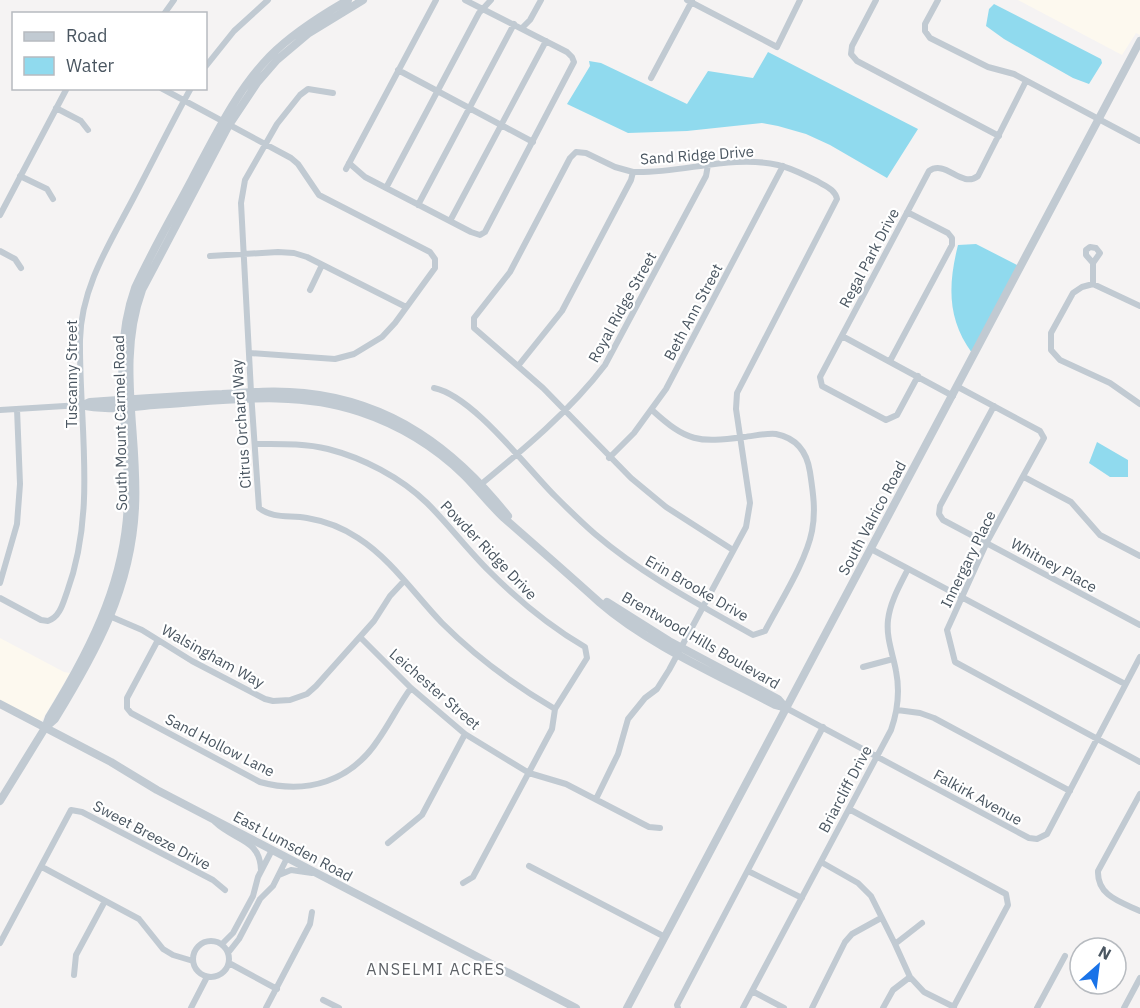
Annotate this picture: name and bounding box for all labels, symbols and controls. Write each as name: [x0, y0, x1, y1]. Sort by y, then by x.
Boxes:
legend: [12, 12, 207, 90]
text: Road: [66, 24, 107, 47]
text: Water: [66, 54, 115, 77]
street label: Sand Ridge Drive: [639, 142, 755, 168]
street label: Regal Park Drive: [835, 205, 903, 311]
street label: Royal Ridge Street: [584, 248, 660, 366]
street label: Beth Ann Street: [660, 260, 726, 364]
street label: Tuscanny Street: [62, 320, 81, 428]
street label: South Mount Carmel Road: [109, 335, 131, 511]
street label: Citrus Orchard Way: [227, 358, 255, 489]
street label: South Valrico Road: [834, 458, 910, 578]
street label: Powder Ridge Drive: [437, 496, 541, 604]
street label: Innergary Place: [936, 507, 1000, 611]
street label: Whitney Place: [1008, 534, 1100, 596]
street label: Erin Brooke Drive: [642, 551, 752, 625]
street label: Brentwood Hills Boulevard: [619, 587, 783, 693]
street label: Walsingham Way: [158, 620, 268, 692]
street label: Leichester Street: [386, 644, 484, 734]
street label: Sand Hollow Lane: [162, 709, 278, 781]
street label: Briarcliff Drive: [814, 742, 876, 836]
street label: Falkirk Avenue: [930, 765, 1026, 829]
street label: Sweet Breeze Drive: [90, 796, 214, 874]
street label: East Lumsden Road: [230, 807, 356, 885]
north arrow: [1068, 936, 1128, 996]
text: N: [1095, 941, 1115, 964]
district label: ANSELMI ACRES: [366, 959, 506, 979]

